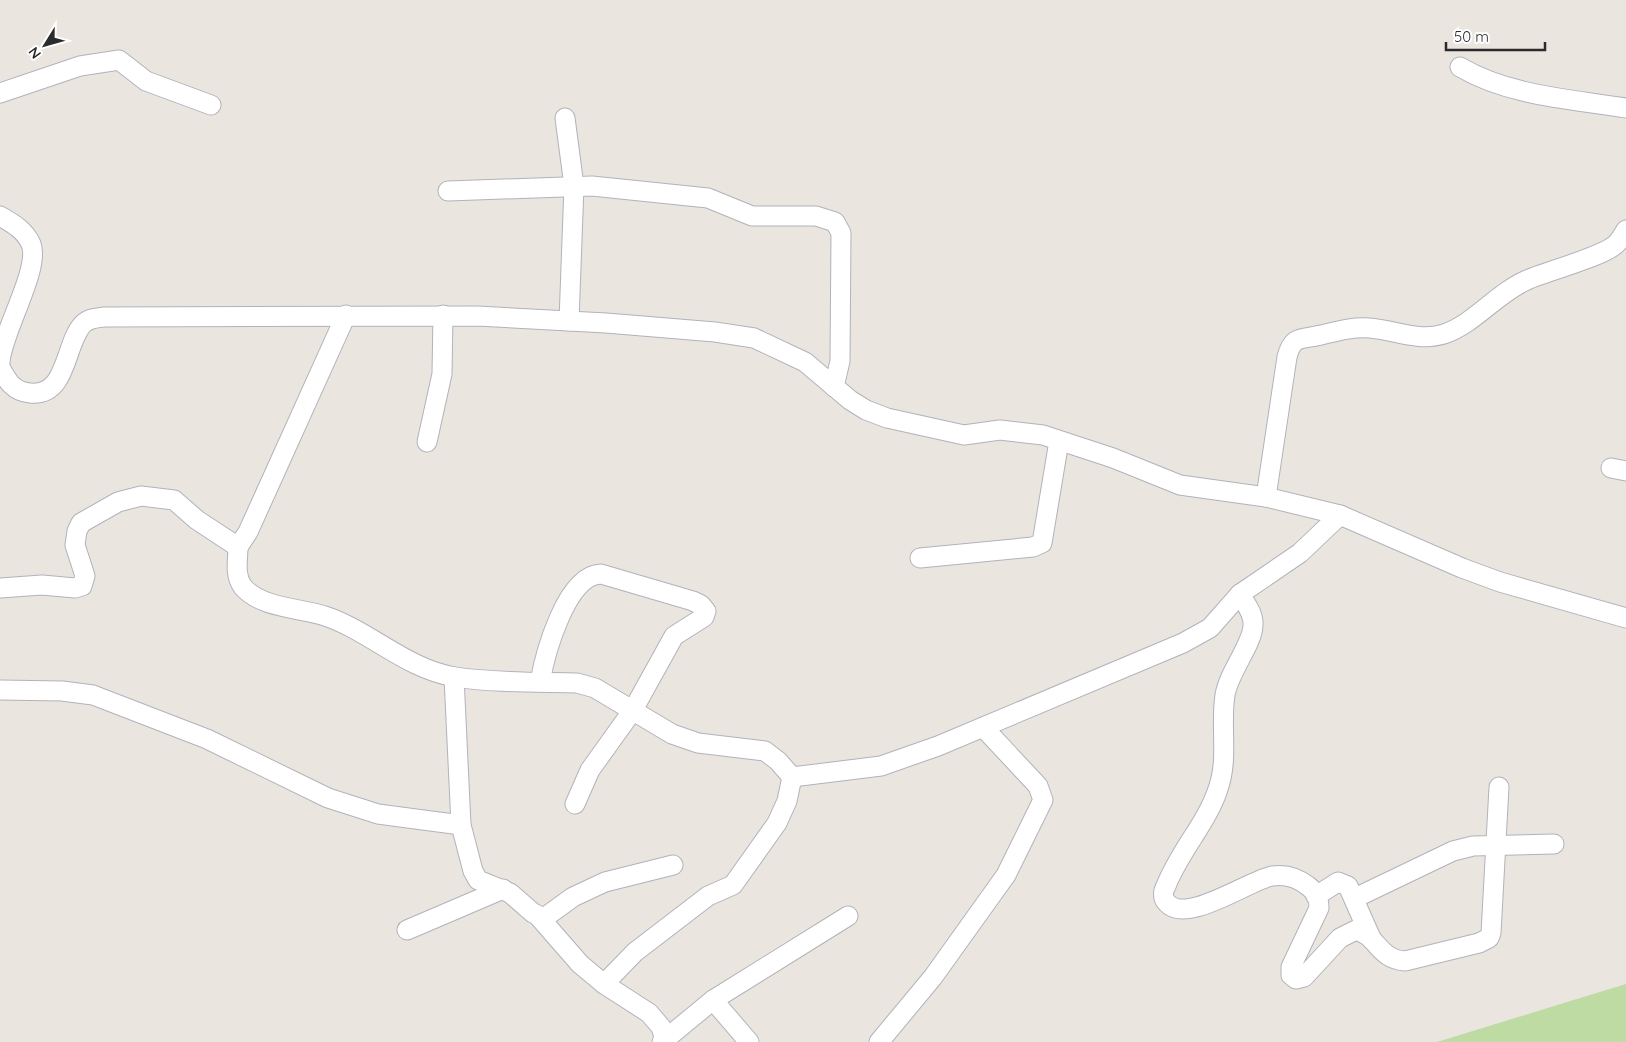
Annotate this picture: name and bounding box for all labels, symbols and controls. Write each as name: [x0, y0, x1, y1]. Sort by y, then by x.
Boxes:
north arrow: [20, 20, 70, 70]
scale bar: [1446, 20, 1545, 52]
text: 50 m: [1454, 27, 1489, 46]
text: N: [24, 43, 45, 62]

